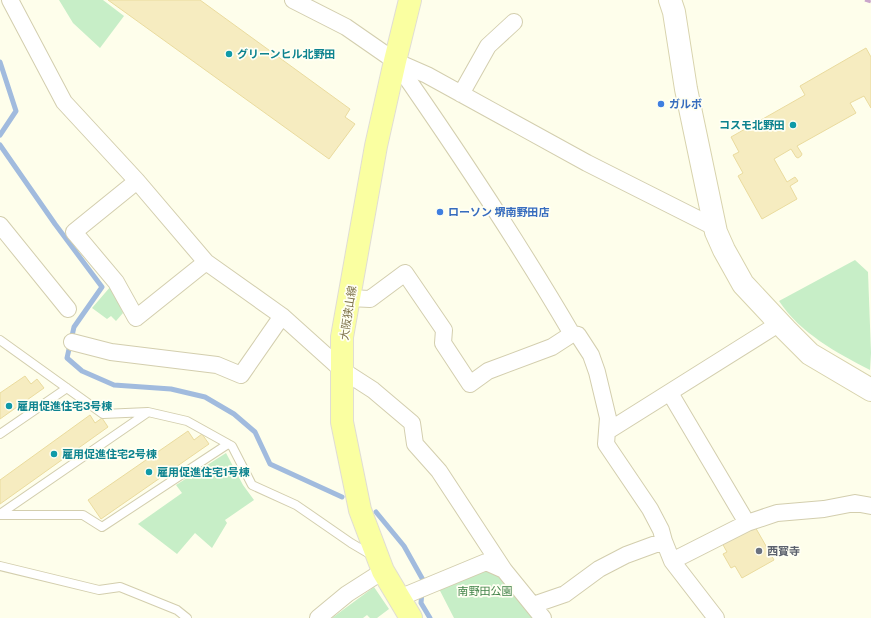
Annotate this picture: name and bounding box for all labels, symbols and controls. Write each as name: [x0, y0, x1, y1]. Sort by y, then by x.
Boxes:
place label: グリーンヒル北野田: [237, 48, 335, 60]
marker: グリーンヒル北野田: [224, 49, 234, 59]
place label: ガルボ: [669, 98, 702, 110]
marker: ガルボ: [656, 99, 666, 109]
place label: コスモ北野田: [719, 119, 785, 131]
marker: コスモ北野田: [788, 120, 798, 130]
place label: ローソン 堺南野田店: [448, 206, 549, 218]
marker: ローソン 堺南野田店: [435, 207, 445, 217]
street label: 大阪狭山線: [338, 285, 358, 341]
place label: 雇用促進住宅3号棟: [17, 400, 112, 412]
marker: 雇用促進住宅3号棟: [4, 401, 14, 411]
place label: 雇用促進住宅2号棟: [62, 448, 157, 460]
marker: 雇用促進住宅2号棟: [49, 449, 59, 459]
place label: 雇用促進住宅1号棟: [157, 466, 250, 478]
marker: 雇用促進住宅1号棟: [144, 467, 154, 477]
place label: 西寳寺: [767, 545, 800, 557]
marker: 西寳寺: [754, 546, 764, 556]
park label: 南野田公園: [458, 585, 513, 597]

